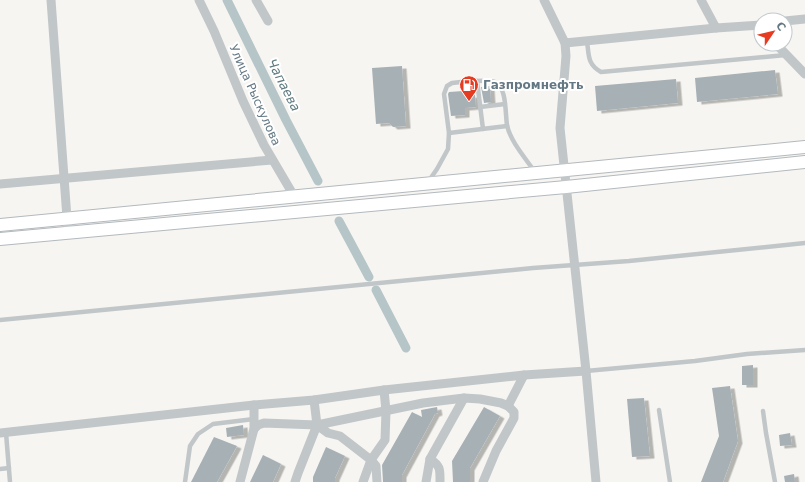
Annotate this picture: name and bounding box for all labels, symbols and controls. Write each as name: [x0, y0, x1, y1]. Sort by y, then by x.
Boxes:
north arrow: [753, 12, 793, 52]
text: С: [773, 20, 788, 34]
street label: Улица Рыскулова: [226, 42, 284, 148]
water label: Чапаева: [264, 56, 304, 114]
fuel station icon: Газпромнефть: [458, 74, 480, 102]
place label: Газпромнефть: [483, 78, 584, 92]

